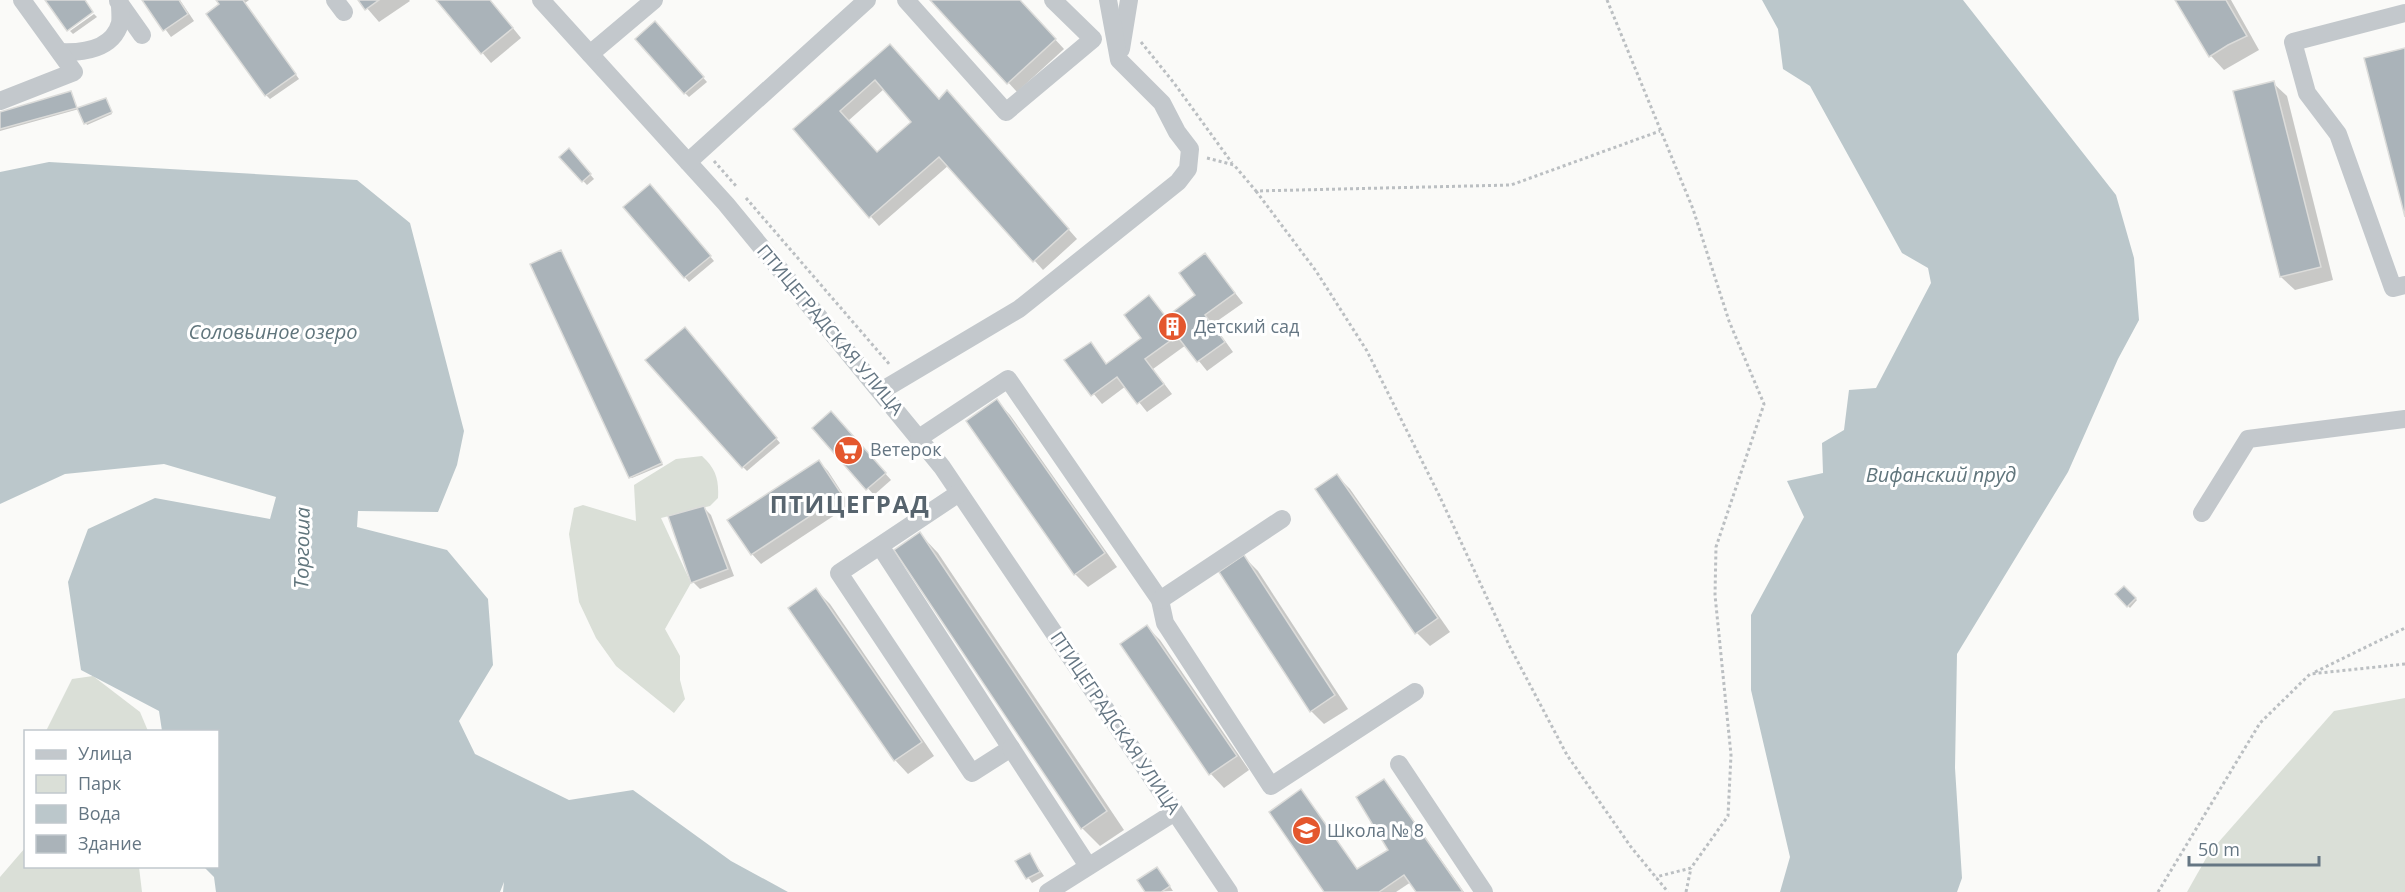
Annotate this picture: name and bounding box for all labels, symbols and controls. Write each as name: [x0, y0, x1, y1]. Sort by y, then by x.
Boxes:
street label: ПТИЦЕГРАДСКАЯ УЛИЦА: [752, 239, 910, 420]
building icon: Детский сад: [1157, 311, 1189, 343]
place label: Детский сад: [1194, 314, 1299, 338]
water label: Соловьиное озеро: [189, 318, 357, 345]
supermarket icon: Ветерок: [833, 434, 865, 466]
place label: Ветерок: [870, 437, 942, 461]
water label: Вифанский пруд: [1866, 461, 2016, 488]
district label: ПТИЦЕГРАД: [770, 487, 930, 520]
water label: Торгоша: [287, 507, 316, 589]
street label: ПТИЦЕГРАДСКАЯ УЛИЦА: [1046, 626, 1186, 819]
legend: [24, 730, 219, 868]
text: Улица: [78, 741, 132, 765]
text: Парк: [78, 771, 122, 795]
text: Вода: [78, 801, 121, 825]
school or university icon: Школа № 8: [1290, 815, 1322, 847]
place label: Школа № 8: [1327, 818, 1424, 842]
scale bar: [2189, 829, 2320, 867]
text: Здание: [78, 831, 142, 855]
text: 50 m: [2198, 837, 2240, 861]

